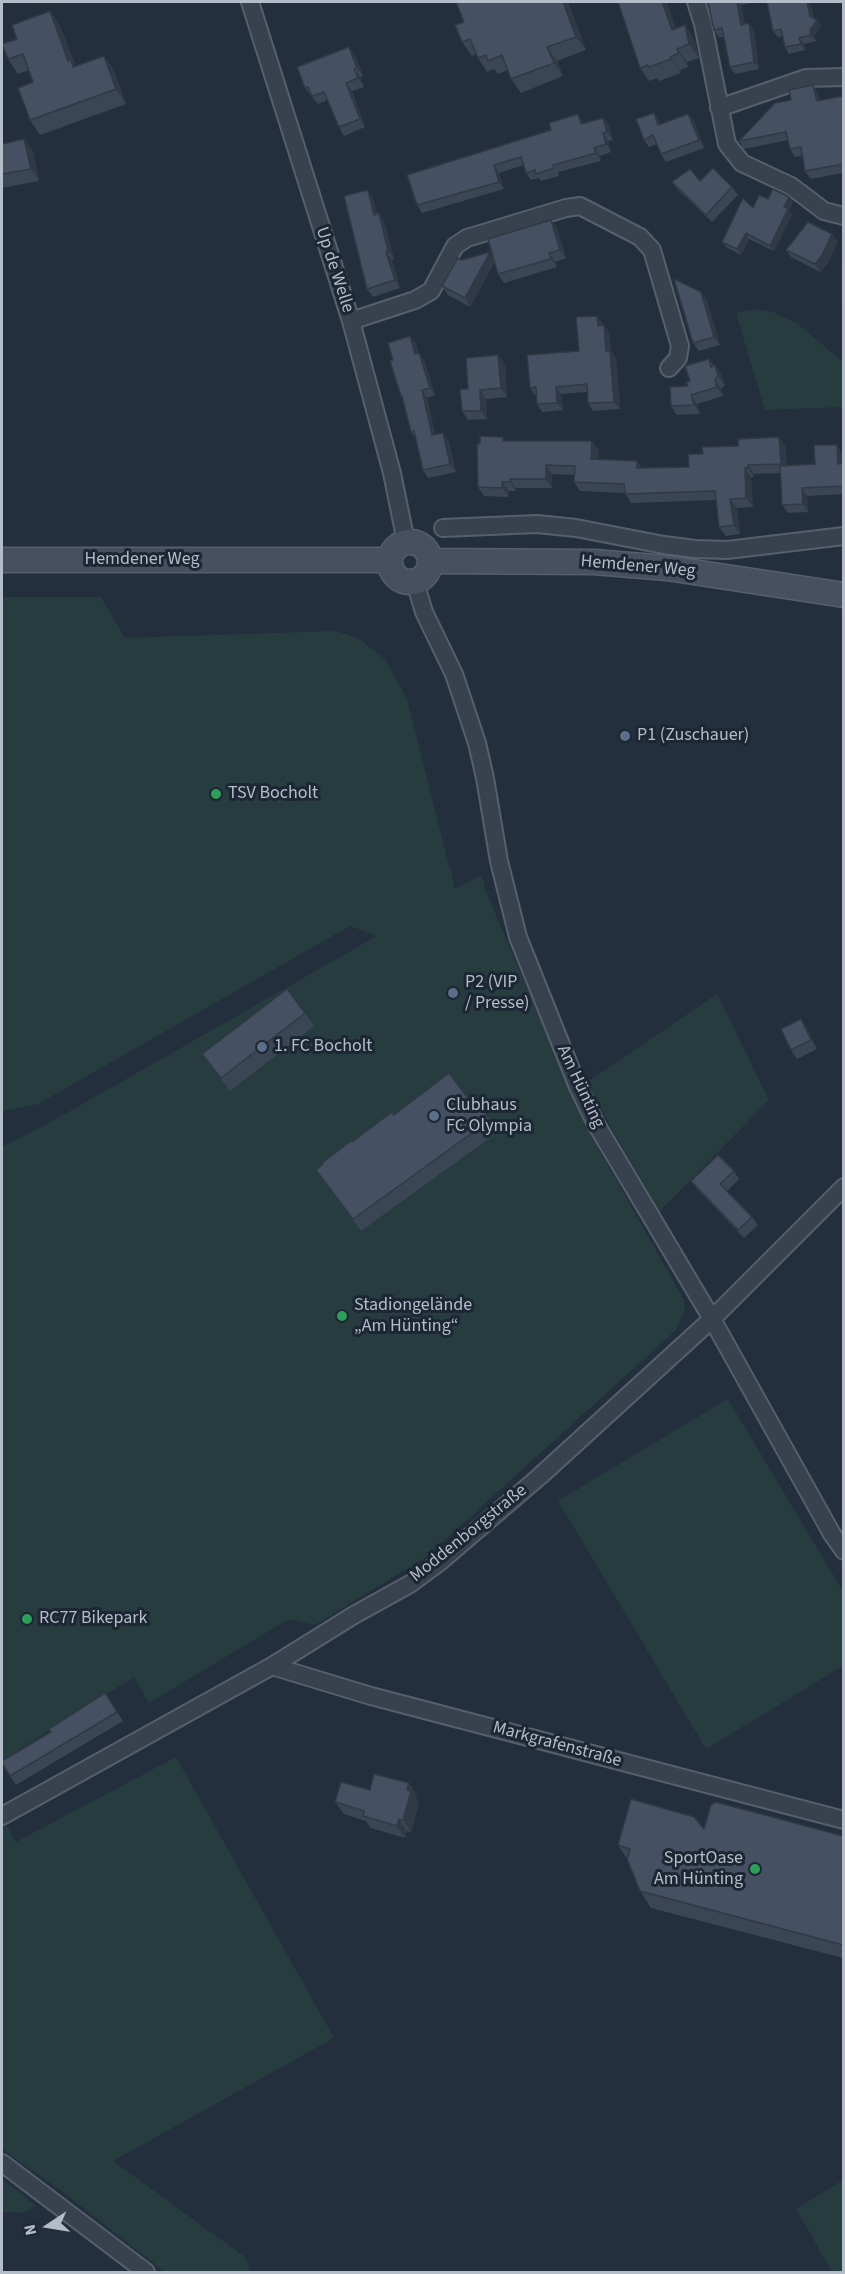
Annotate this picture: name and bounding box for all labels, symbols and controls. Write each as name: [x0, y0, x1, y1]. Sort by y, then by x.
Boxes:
street label: Up de Welle: [310, 224, 358, 316]
street label: Hemdener Weg: [84, 549, 200, 571]
street label: Hemdener Weg: [580, 551, 696, 583]
place label: P1 (Zuschauer): [637, 725, 749, 747]
marker: P1 (Zuschauer): [618, 729, 632, 743]
place label: TSV Bocholt: [228, 783, 318, 805]
marker: TSV Bocholt: [209, 787, 223, 801]
place label: P2 (VIP / Presse): [465, 972, 530, 1014]
marker: P2 (VIP / Presse): [446, 986, 460, 1000]
place label: 1. FC Bocholt: [274, 1036, 372, 1058]
marker: 1. FC Bocholt: [255, 1040, 269, 1054]
street label: Am Hünting: [551, 1042, 609, 1132]
place label: Clubhaus FC Olympia: [446, 1095, 532, 1138]
marker: Clubhaus FC Olympia: [427, 1109, 441, 1123]
place label: Stadiongelände „Am Hünting“: [354, 1295, 472, 1338]
marker: Stadiongelände „Am Hünting“: [335, 1309, 349, 1323]
street label: Moddenborgstraße: [406, 1480, 532, 1588]
place label: RC77 Bikepark: [39, 1608, 148, 1630]
marker: RC77 Bikepark: [20, 1612, 34, 1626]
street label: Markgrafenstraße: [490, 1717, 624, 1773]
place label: SportOase Am Hünting: [654, 1848, 743, 1890]
marker: SportOase Am Hünting: [748, 1862, 762, 1876]
north arrow: [18, 2196, 78, 2256]
text: N: [19, 2222, 42, 2237]

